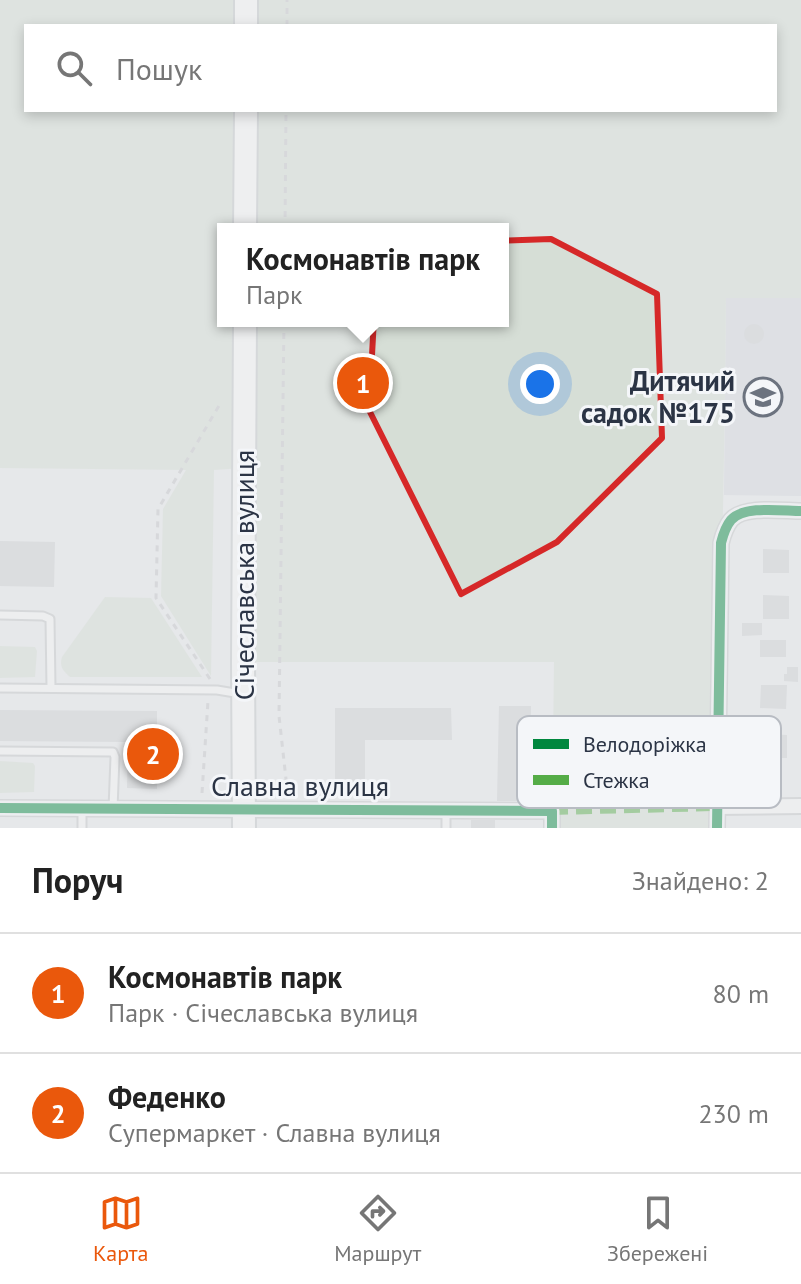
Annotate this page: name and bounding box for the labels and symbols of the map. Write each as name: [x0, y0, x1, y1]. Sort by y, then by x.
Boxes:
pin: 1: [337, 353, 389, 413]
place label: Дитячий садок №175: [581, 362, 735, 431]
your location: [520, 364, 560, 404]
school or university icon: Дитячий садок №175: [742, 376, 784, 418]
street label: Січеславська вулиця: [225, 450, 262, 700]
legend: [517, 716, 781, 808]
pin: 2: [127, 724, 179, 784]
text: Велодоріжка: [583, 730, 707, 758]
text: Стежка: [583, 766, 650, 794]
street label: Славна вулиця: [211, 767, 389, 804]

